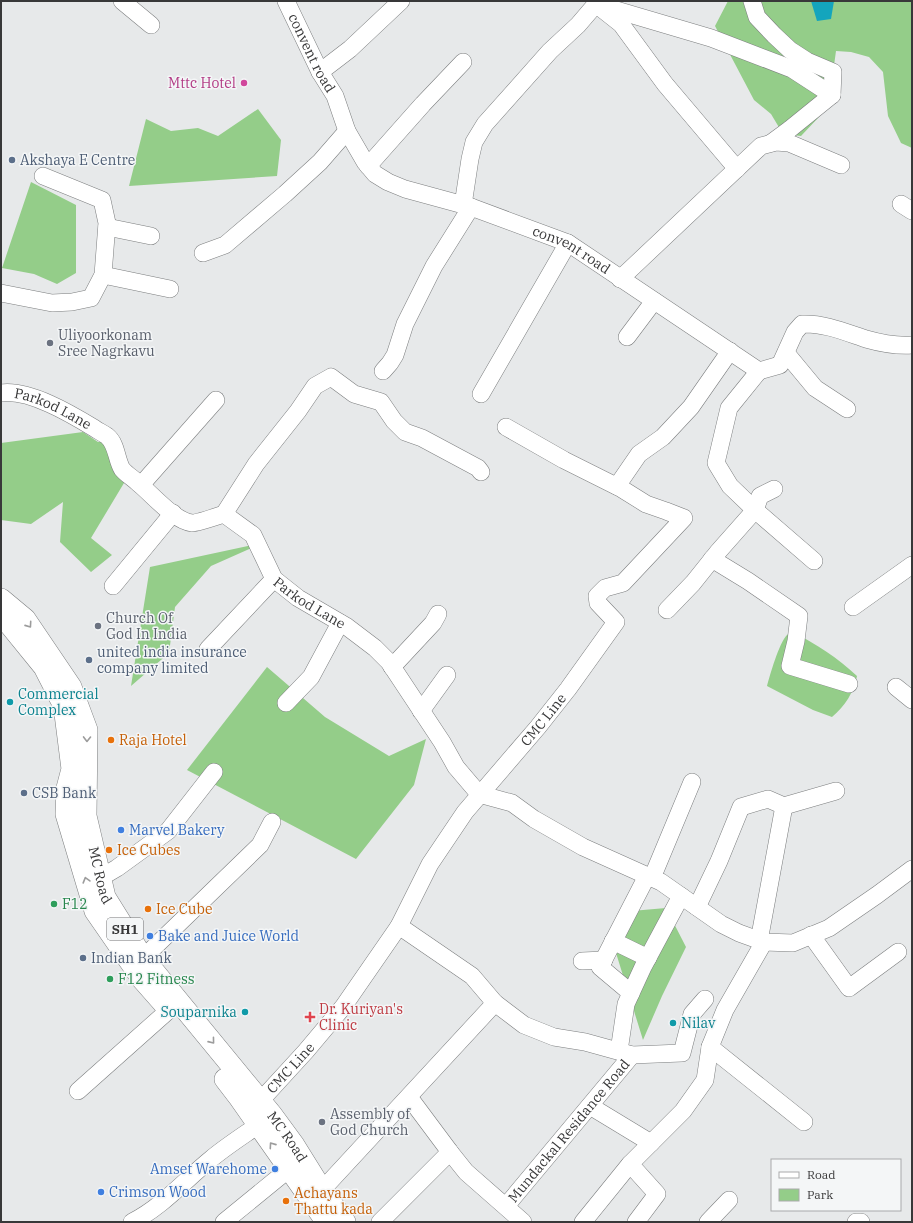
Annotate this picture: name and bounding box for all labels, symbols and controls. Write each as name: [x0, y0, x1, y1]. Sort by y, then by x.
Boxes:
street label: convent road: [284, 11, 340, 96]
place label: Mttc Hotel: [168, 74, 236, 92]
marker: Mttc Hotel: [239, 78, 249, 88]
place label: Akshaya E Centre: [20, 151, 135, 169]
marker: Akshaya E Centre: [7, 155, 17, 165]
street label: convent road: [530, 222, 614, 278]
place label: Uliyoorkonam Sree Nagrkavu: [58, 326, 155, 360]
marker: Uliyoorkonam Sree Nagrkavu: [45, 338, 55, 348]
street label: Parkod Lane: [13, 384, 95, 433]
street label: Parkod Lane: [270, 573, 349, 633]
place label: Church Of God In India: [106, 609, 188, 643]
one-way arrow: [24, 621, 31, 628]
marker: Church Of God In India: [93, 621, 103, 631]
place label: united india insurance company limited: [97, 643, 247, 677]
marker: united india insurance company limited: [84, 655, 94, 665]
place label: Commercial Complex: [18, 685, 99, 719]
street label: CMC Line: [517, 690, 570, 750]
marker: Commercial Complex: [5, 697, 15, 707]
place label: Raja Hotel: [119, 731, 187, 749]
marker: Raja Hotel: [106, 735, 116, 745]
one-way arrow: [83, 736, 91, 742]
place label: CSB Bank: [32, 784, 97, 802]
marker: CSB Bank: [19, 788, 29, 798]
place label: Marvel Bakery: [129, 821, 225, 839]
marker: Marvel Bakery: [116, 825, 126, 835]
place label: Ice Cubes: [117, 841, 180, 859]
street label: MC Road: [84, 845, 116, 908]
marker: Ice Cubes: [104, 845, 114, 855]
one-way arrow: [82, 876, 91, 883]
place label: F12: [62, 895, 88, 913]
marker: F12: [49, 899, 59, 909]
place label: Ice Cube: [156, 900, 212, 918]
marker: Ice Cube: [143, 904, 153, 914]
road number: SH1: [107, 918, 143, 940]
place label: Bake and Juice World: [158, 927, 300, 945]
marker: Bake and Juice World: [145, 931, 155, 941]
place label: Indian Bank: [91, 949, 173, 967]
marker: Indian Bank: [78, 953, 88, 963]
place label: F12 Fitness: [118, 970, 195, 988]
marker: F12 Fitness: [105, 974, 115, 984]
place label: Dr. Kuriyan's Clinic: [319, 1000, 403, 1034]
place label: Souparnika: [160, 1003, 237, 1021]
marker: Souparnika: [240, 1007, 250, 1017]
marker: Dr. Kuriyan's Clinic: [304, 1011, 316, 1023]
place label: Nilav: [681, 1014, 716, 1032]
marker: Nilav: [668, 1018, 678, 1028]
one-way arrow: [207, 1037, 214, 1044]
street label: CMC Line: [263, 1039, 318, 1097]
street label: Mundackal Residance Road: [504, 1055, 634, 1206]
place label: Assembly of God Church: [330, 1105, 411, 1139]
street label: MC Road: [263, 1108, 312, 1166]
marker: Assembly of God Church: [317, 1117, 327, 1127]
one-way arrow: [270, 1142, 277, 1149]
legend: [771, 1159, 901, 1211]
place label: Amset Warehome: [150, 1160, 267, 1178]
marker: Amset Warehome: [270, 1164, 280, 1174]
text: Road: [807, 1167, 836, 1182]
place label: Crimson Wood: [109, 1183, 207, 1201]
place label: Achayans Thattu kada: [294, 1184, 373, 1218]
marker: Crimson Wood: [96, 1187, 106, 1197]
text: Park: [807, 1187, 833, 1202]
marker: Achayans Thattu kada: [281, 1196, 291, 1206]

